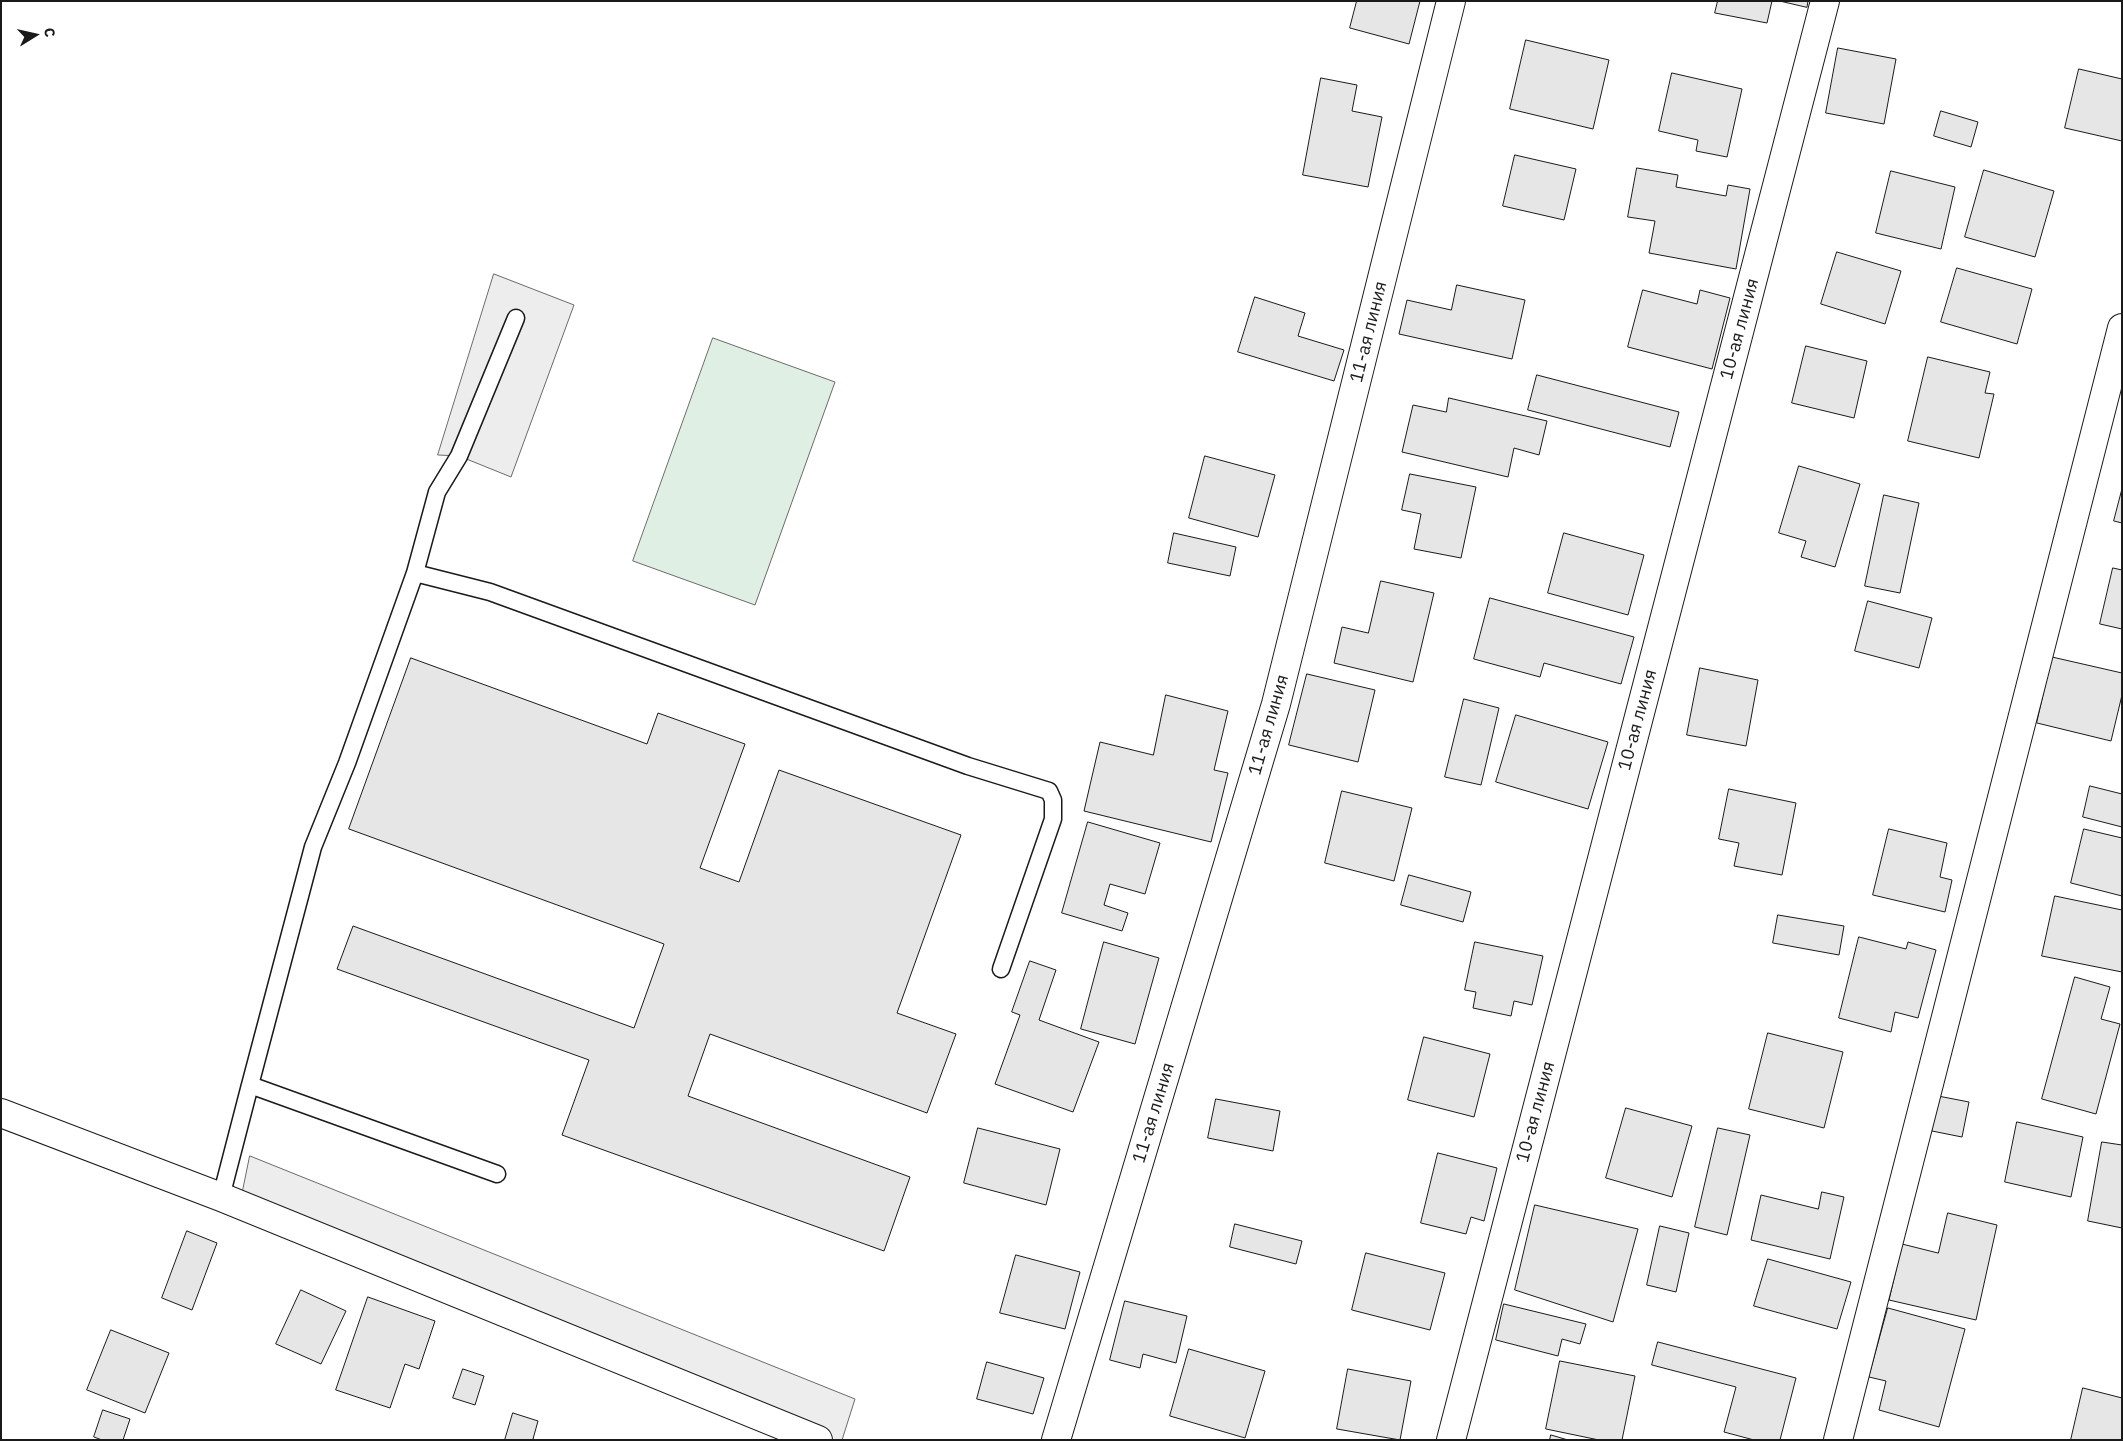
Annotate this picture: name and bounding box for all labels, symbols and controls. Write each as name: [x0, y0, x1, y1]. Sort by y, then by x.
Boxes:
north arrow: [10, 10, 60, 60]
text: С: [40, 26, 59, 38]
street label: 10-ая линия: [1716, 276, 1764, 382]
street label: 11-ая линия: [1346, 279, 1392, 385]
street label: 10-ая линия: [1614, 667, 1662, 773]
street label: 11-ая линия: [1244, 672, 1294, 778]
street label: 10-ая линия: [1512, 1059, 1560, 1165]
street label: 11-ая линия: [1128, 1060, 1180, 1166]

